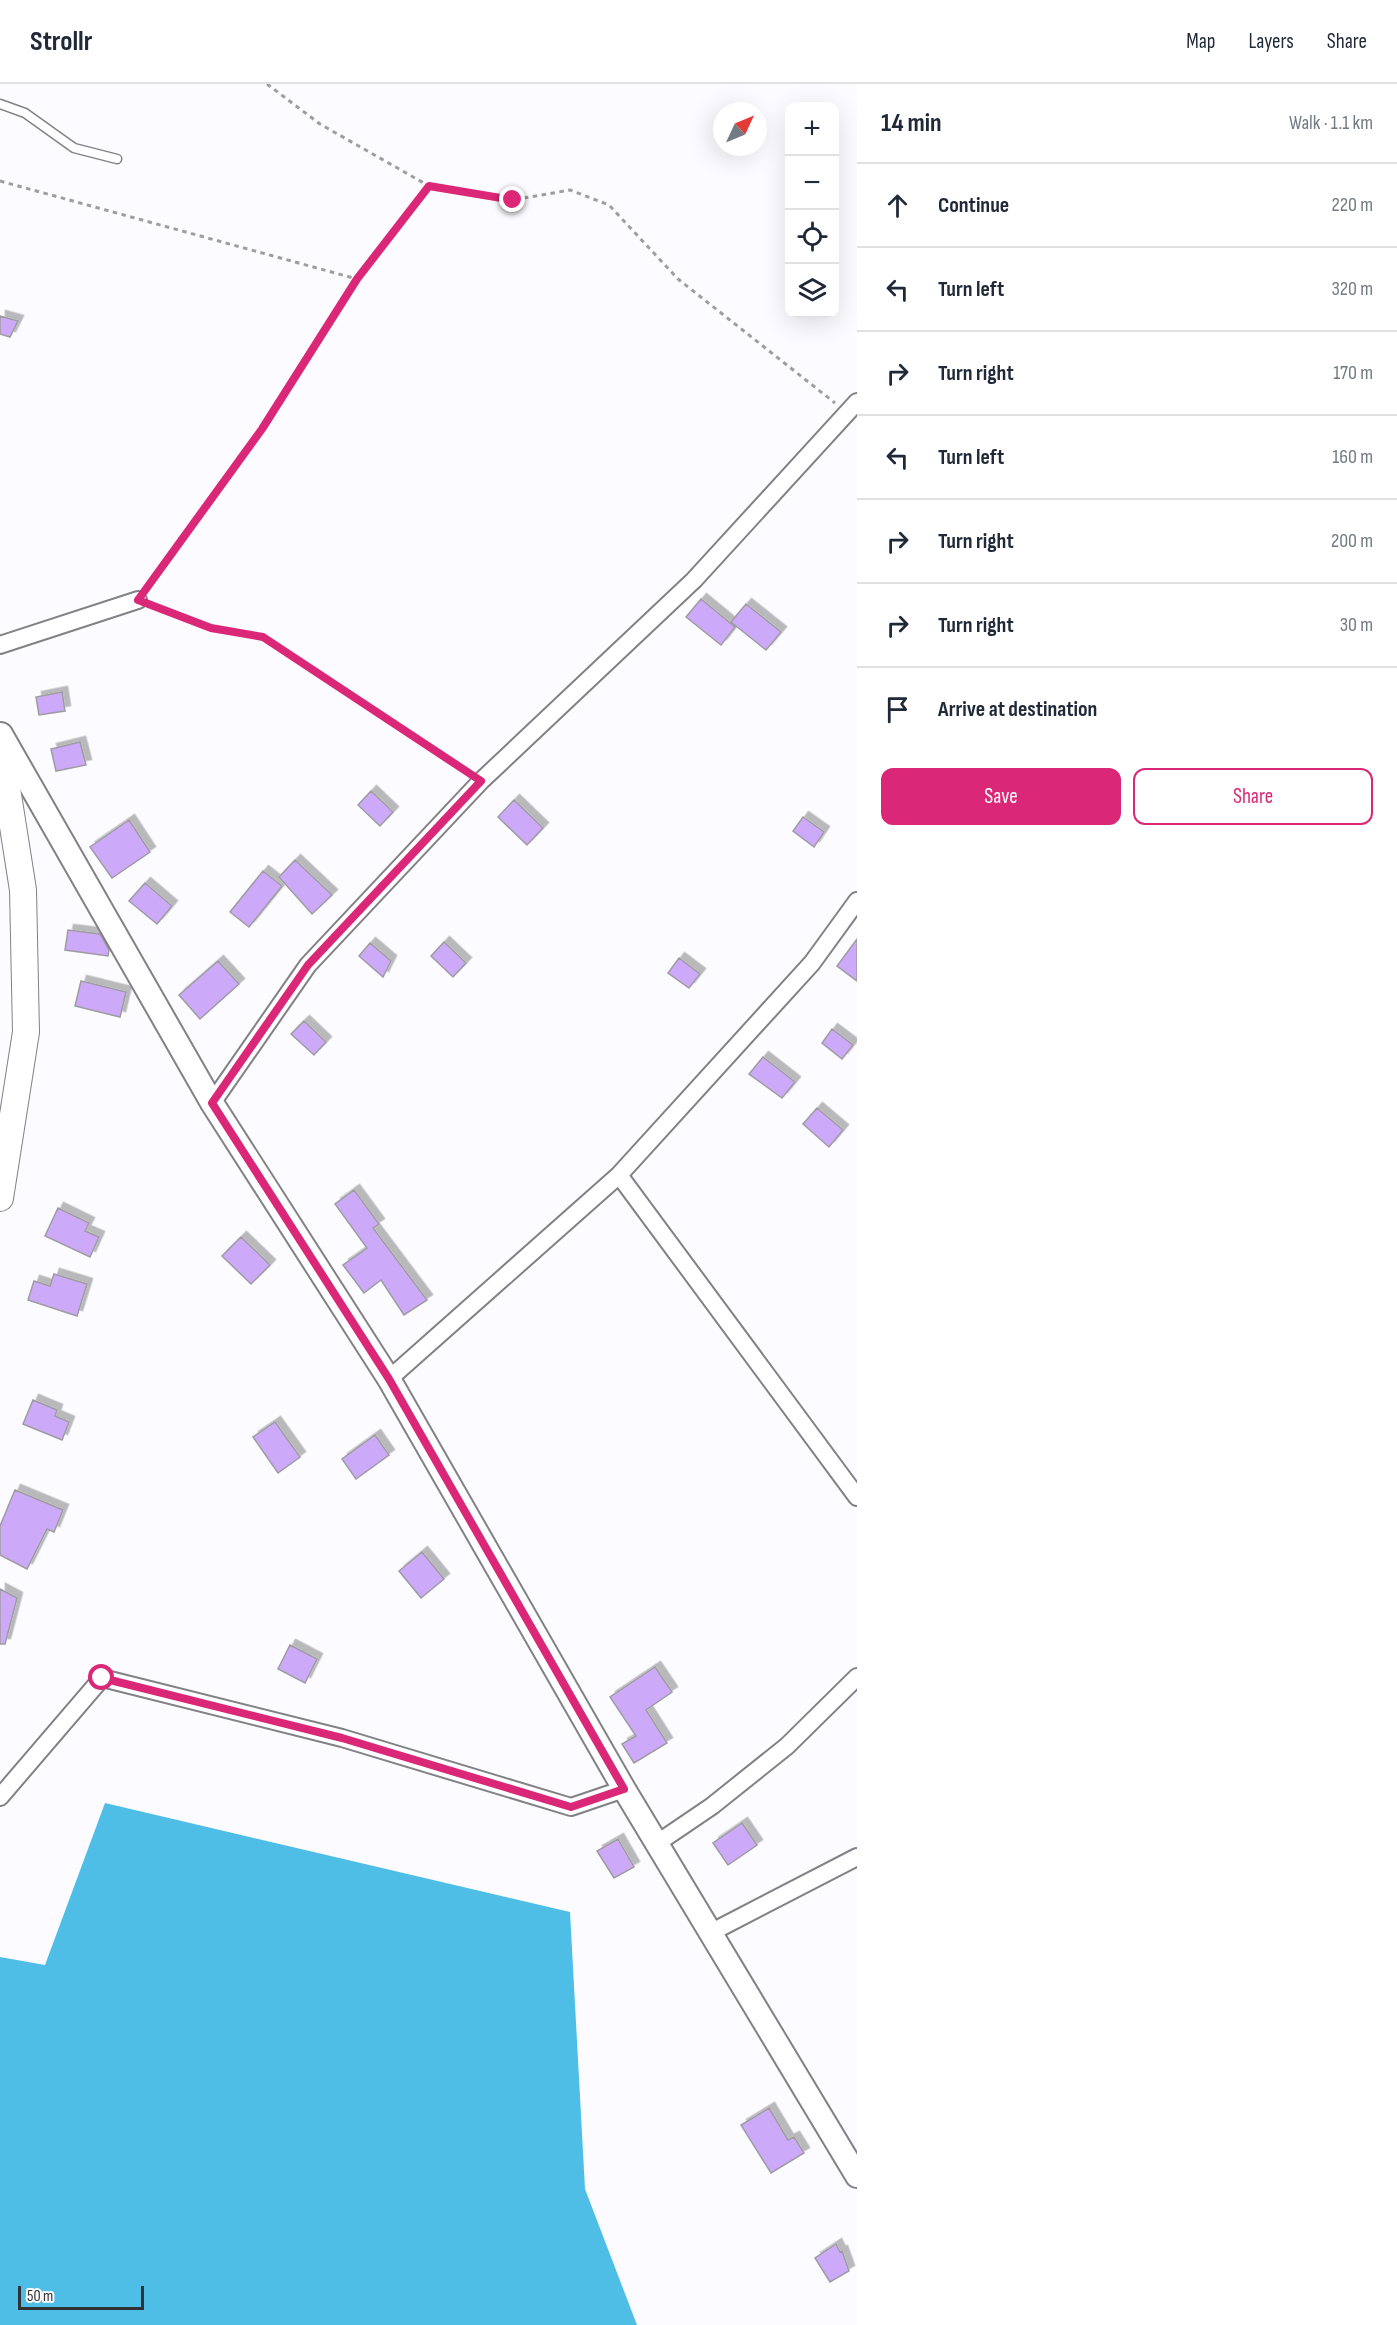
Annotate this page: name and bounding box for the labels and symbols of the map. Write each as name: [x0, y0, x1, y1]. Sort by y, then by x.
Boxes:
north arrow: [713, 102, 767, 156]
route end: [499, 186, 525, 212]
route start: [88, 1664, 114, 1690]
scale bar: [18, 2283, 144, 2310]

